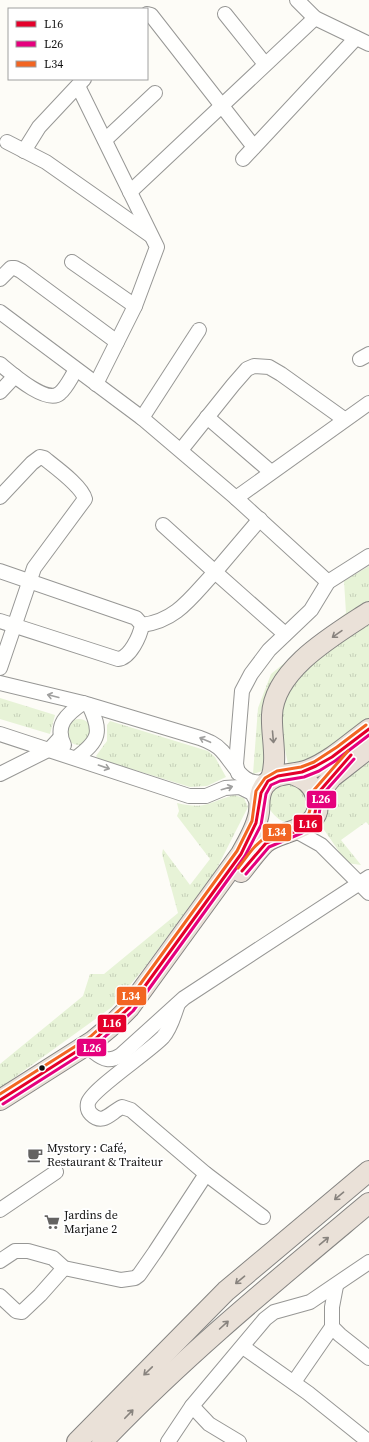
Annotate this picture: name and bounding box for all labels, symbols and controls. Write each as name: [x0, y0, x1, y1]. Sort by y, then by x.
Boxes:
legend: [8, 8, 148, 80]
text: L16: [44, 16, 63, 32]
text: L26: [44, 36, 63, 52]
text: L34: [44, 56, 63, 72]
one-way arrow: [332, 630, 343, 638]
one-way arrow: [47, 692, 60, 699]
one-way arrow: [269, 730, 276, 743]
one-way arrow: [199, 736, 211, 743]
one-way arrow: [97, 764, 110, 771]
one-way arrow: [221, 784, 234, 791]
line badge: L26: [306, 790, 337, 809]
text: L26: [312, 792, 330, 807]
line badge: L16: [293, 814, 323, 833]
text: L16: [299, 817, 317, 832]
line badge: L34: [262, 823, 292, 842]
text: L34: [268, 825, 286, 840]
line badge: L34: [116, 986, 147, 1006]
text: L34: [122, 989, 140, 1004]
line badge: L16: [97, 1014, 127, 1033]
text: L16: [103, 1016, 121, 1031]
line badge: L26: [76, 1038, 107, 1057]
text: L26: [83, 1041, 101, 1056]
unlabelled marker: [37, 1063, 47, 1073]
place label: Mystory : Café, Restaurant & Traiteur: [47, 1140, 163, 1170]
cafe icon: Mystory : Café, Restaurant & Traiteur: [26, 1146, 44, 1164]
one-way arrow: [334, 1191, 345, 1200]
place label: Jardins de Marjane 2: [63, 1207, 118, 1237]
supermarket icon: Jardins de Marjane 2: [43, 1213, 61, 1231]
one-way arrow: [318, 1237, 329, 1246]
one-way arrow: [235, 1275, 245, 1284]
one-way arrow: [219, 1321, 229, 1330]
one-way arrow: [143, 1366, 153, 1376]
one-way arrow: [125, 1409, 134, 1419]

